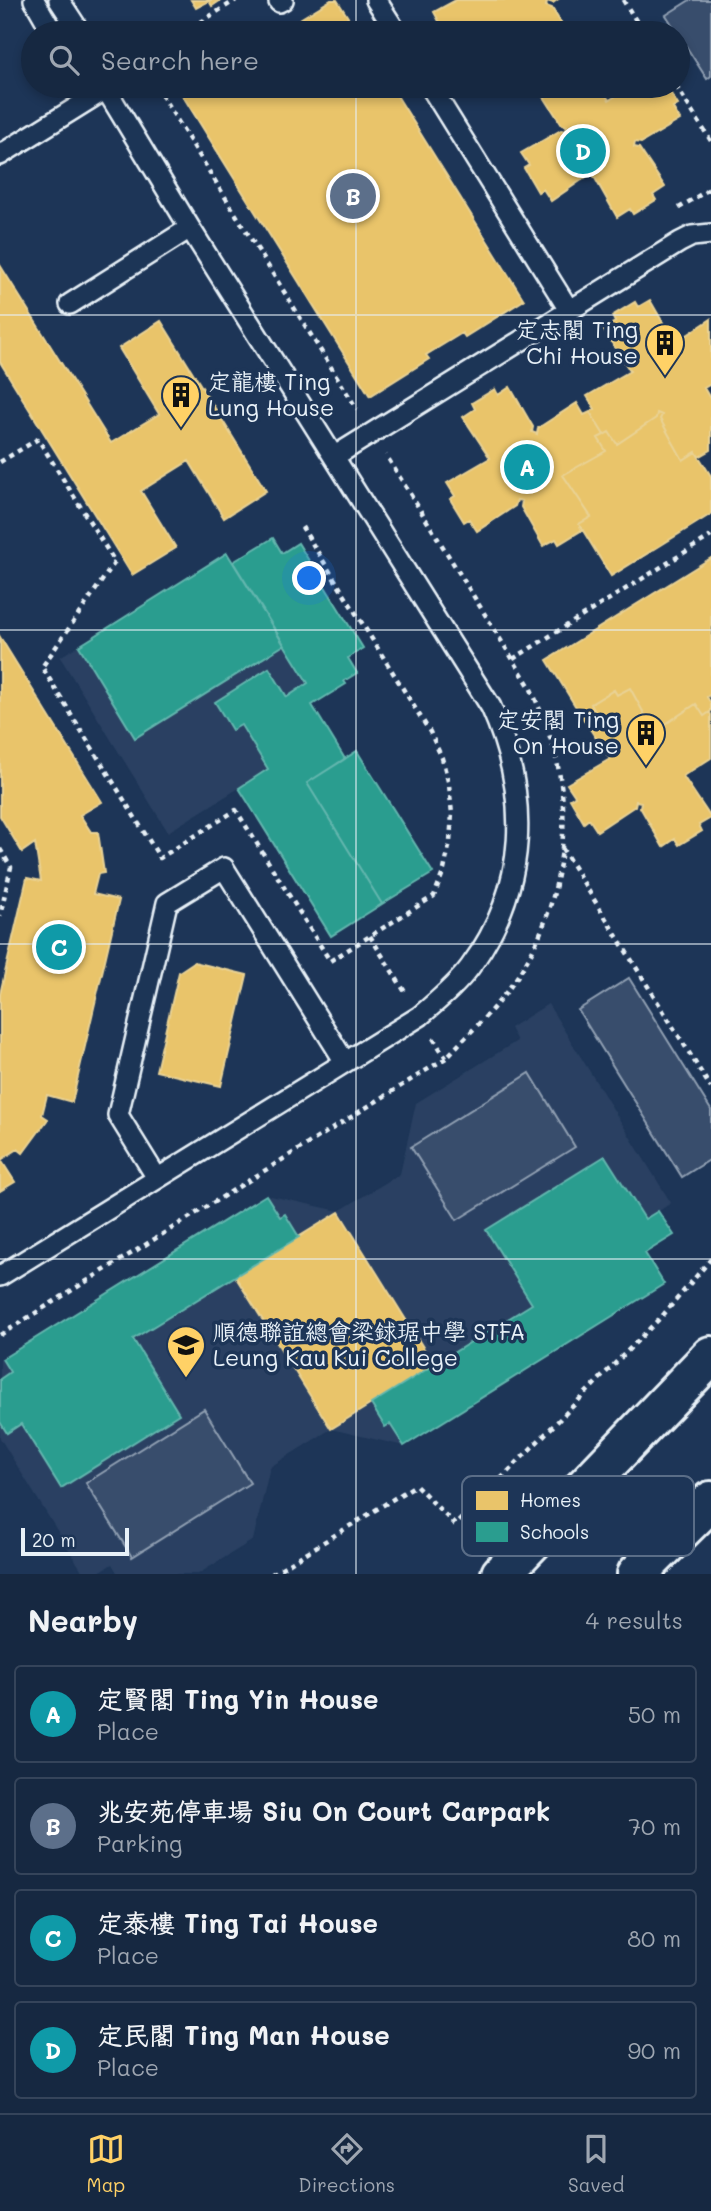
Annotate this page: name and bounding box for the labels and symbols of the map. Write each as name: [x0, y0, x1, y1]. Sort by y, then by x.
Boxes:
pin: D: [560, 125, 606, 177]
pin: B: [330, 170, 376, 222]
place label: 定志閣 Ting Chi House: [516, 314, 638, 370]
building icon: 定志閣 Ting Chi House: [644, 322, 686, 377]
place label: 定龍樓 Ting Lung House: [208, 366, 334, 422]
building icon: 定龍樓 Ting Lung House: [160, 374, 202, 429]
pin: A: [504, 441, 550, 493]
your location: [292, 561, 326, 595]
place label: 定安閣 Ting On House: [497, 704, 619, 760]
building icon: 定安閣 Ting On House: [625, 712, 667, 767]
pin: C: [36, 921, 82, 973]
place label: 順德聯誼總會梁銶琚中學 STFA Leung Kau Kui College: [213, 1316, 525, 1372]
school or university icon: 順德聯誼總會梁銶琚中學 STFA Leung Kau Kui College: [165, 1324, 207, 1379]
legend: [462, 1476, 694, 1556]
text: Homes: [520, 1487, 581, 1512]
text: Schools: [520, 1519, 589, 1544]
scale bar: [21, 1525, 130, 1557]

